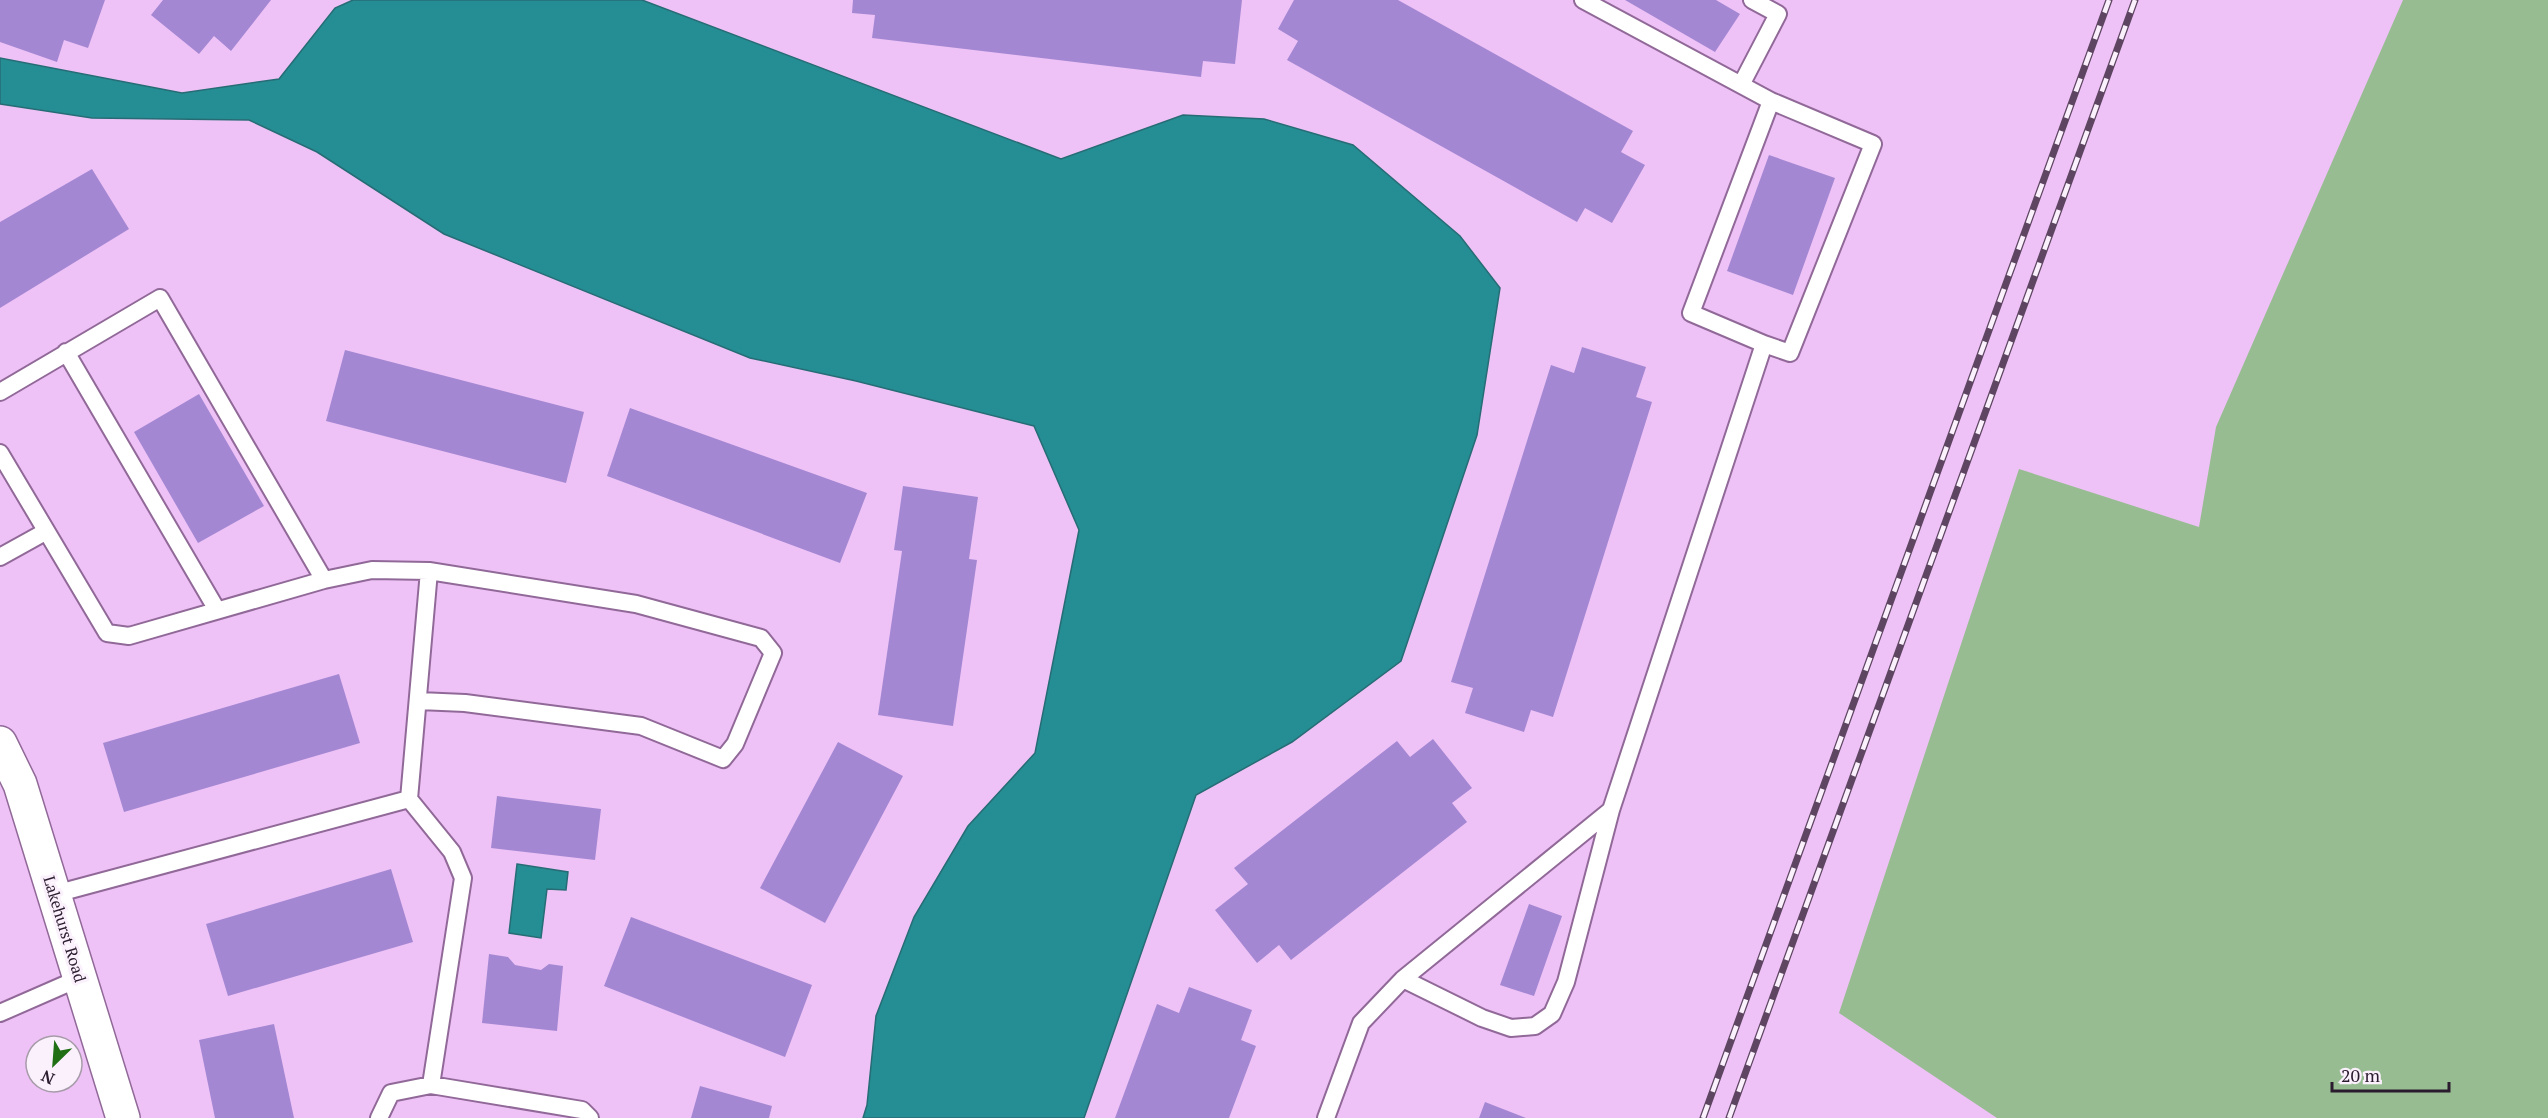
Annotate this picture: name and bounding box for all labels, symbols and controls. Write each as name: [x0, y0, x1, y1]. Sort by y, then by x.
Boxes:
street label: Lakehurst Road: [38, 873, 92, 985]
north arrow: [24, 1034, 84, 1094]
scale bar: [2332, 1055, 2449, 1093]
text: 20 m: [2341, 1063, 2381, 1087]
text: N: [38, 1065, 58, 1090]

